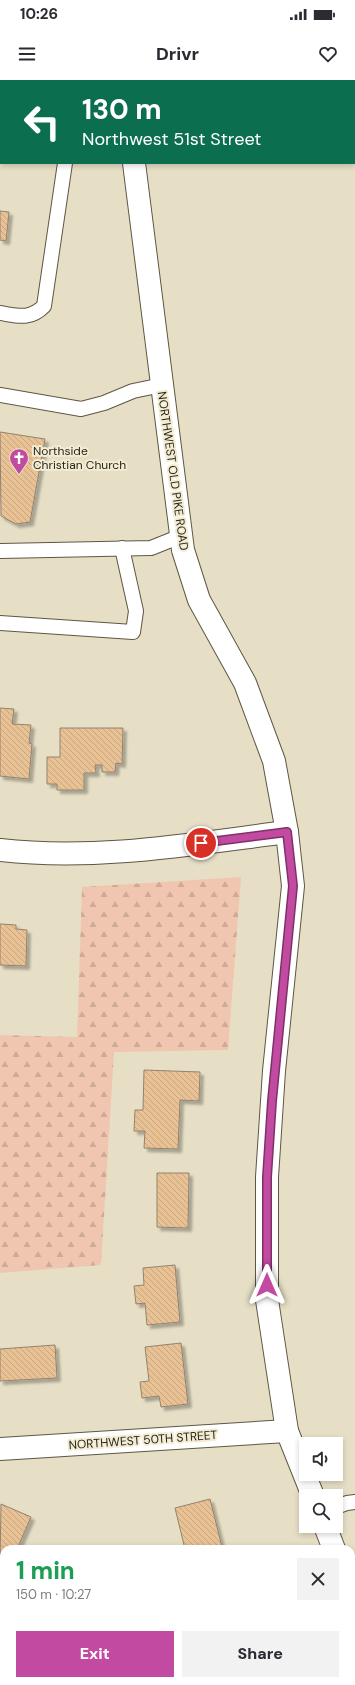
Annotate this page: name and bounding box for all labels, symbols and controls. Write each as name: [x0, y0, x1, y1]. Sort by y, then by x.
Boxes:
text: 10:26: [20, 4, 58, 24]
text: Drivr: [156, 42, 199, 66]
icon: menu: [16, 43, 38, 65]
icon: heart: [317, 43, 339, 65]
text: 130 m: [82, 91, 162, 128]
icon: left: [16, 96, 68, 148]
text: Northwest 51st Street: [82, 127, 261, 151]
street label: NORTHWEST OLD PIKE ROAD: [154, 390, 192, 552]
place label: Northside Christian Church: [33, 443, 126, 473]
church icon: Northside Christian Church: [8, 447, 30, 475]
pin: [184, 826, 218, 860]
icon: arrive: [190, 832, 212, 854]
position arrow: [246, 1264, 288, 1306]
street label: NORTHWEST 50TH STREET: [68, 1427, 218, 1453]
map controls: [299, 1437, 343, 1533]
button: sound: [299, 1437, 343, 1481]
button: search: [299, 1489, 343, 1533]
text: 1 min: [16, 1555, 75, 1586]
button: close: [297, 1558, 339, 1600]
text: 150 m · 10:27: [16, 1586, 91, 1603]
button: Exit: [16, 1631, 174, 1677]
button: Share: [182, 1631, 339, 1677]

